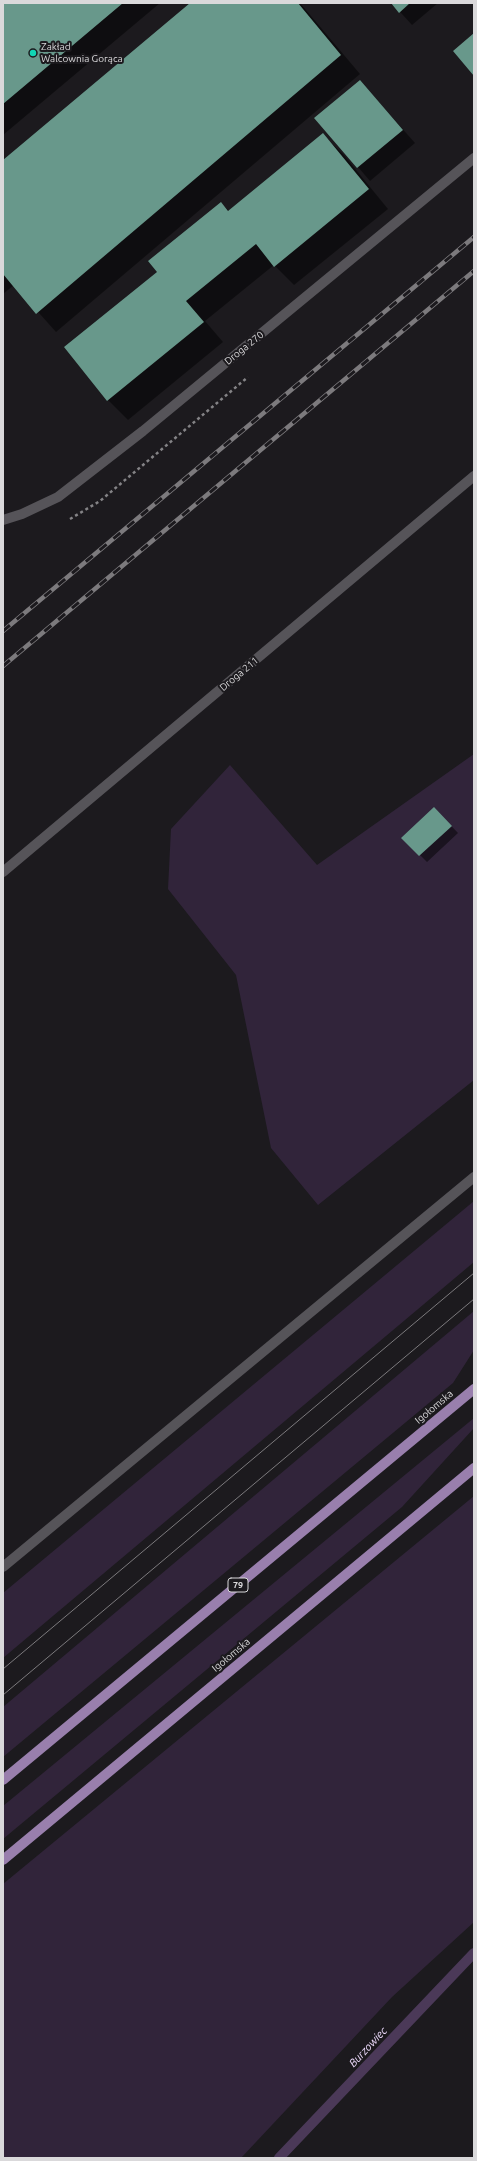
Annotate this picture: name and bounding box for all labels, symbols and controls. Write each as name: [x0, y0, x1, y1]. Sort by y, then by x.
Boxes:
place label: Zakład Walcownia Gorąca: [41, 41, 123, 64]
marker: Zakład Walcownia Gorąca: [28, 48, 38, 58]
street label: Droga 270: [222, 329, 266, 367]
street label: Droga 211: [217, 654, 261, 694]
street label: Igołomska: [413, 1388, 455, 1426]
road number: 79: [228, 1578, 248, 1592]
street label: Igołomska: [210, 1636, 252, 1674]
water label: Burzowiec: [346, 2024, 390, 2070]

